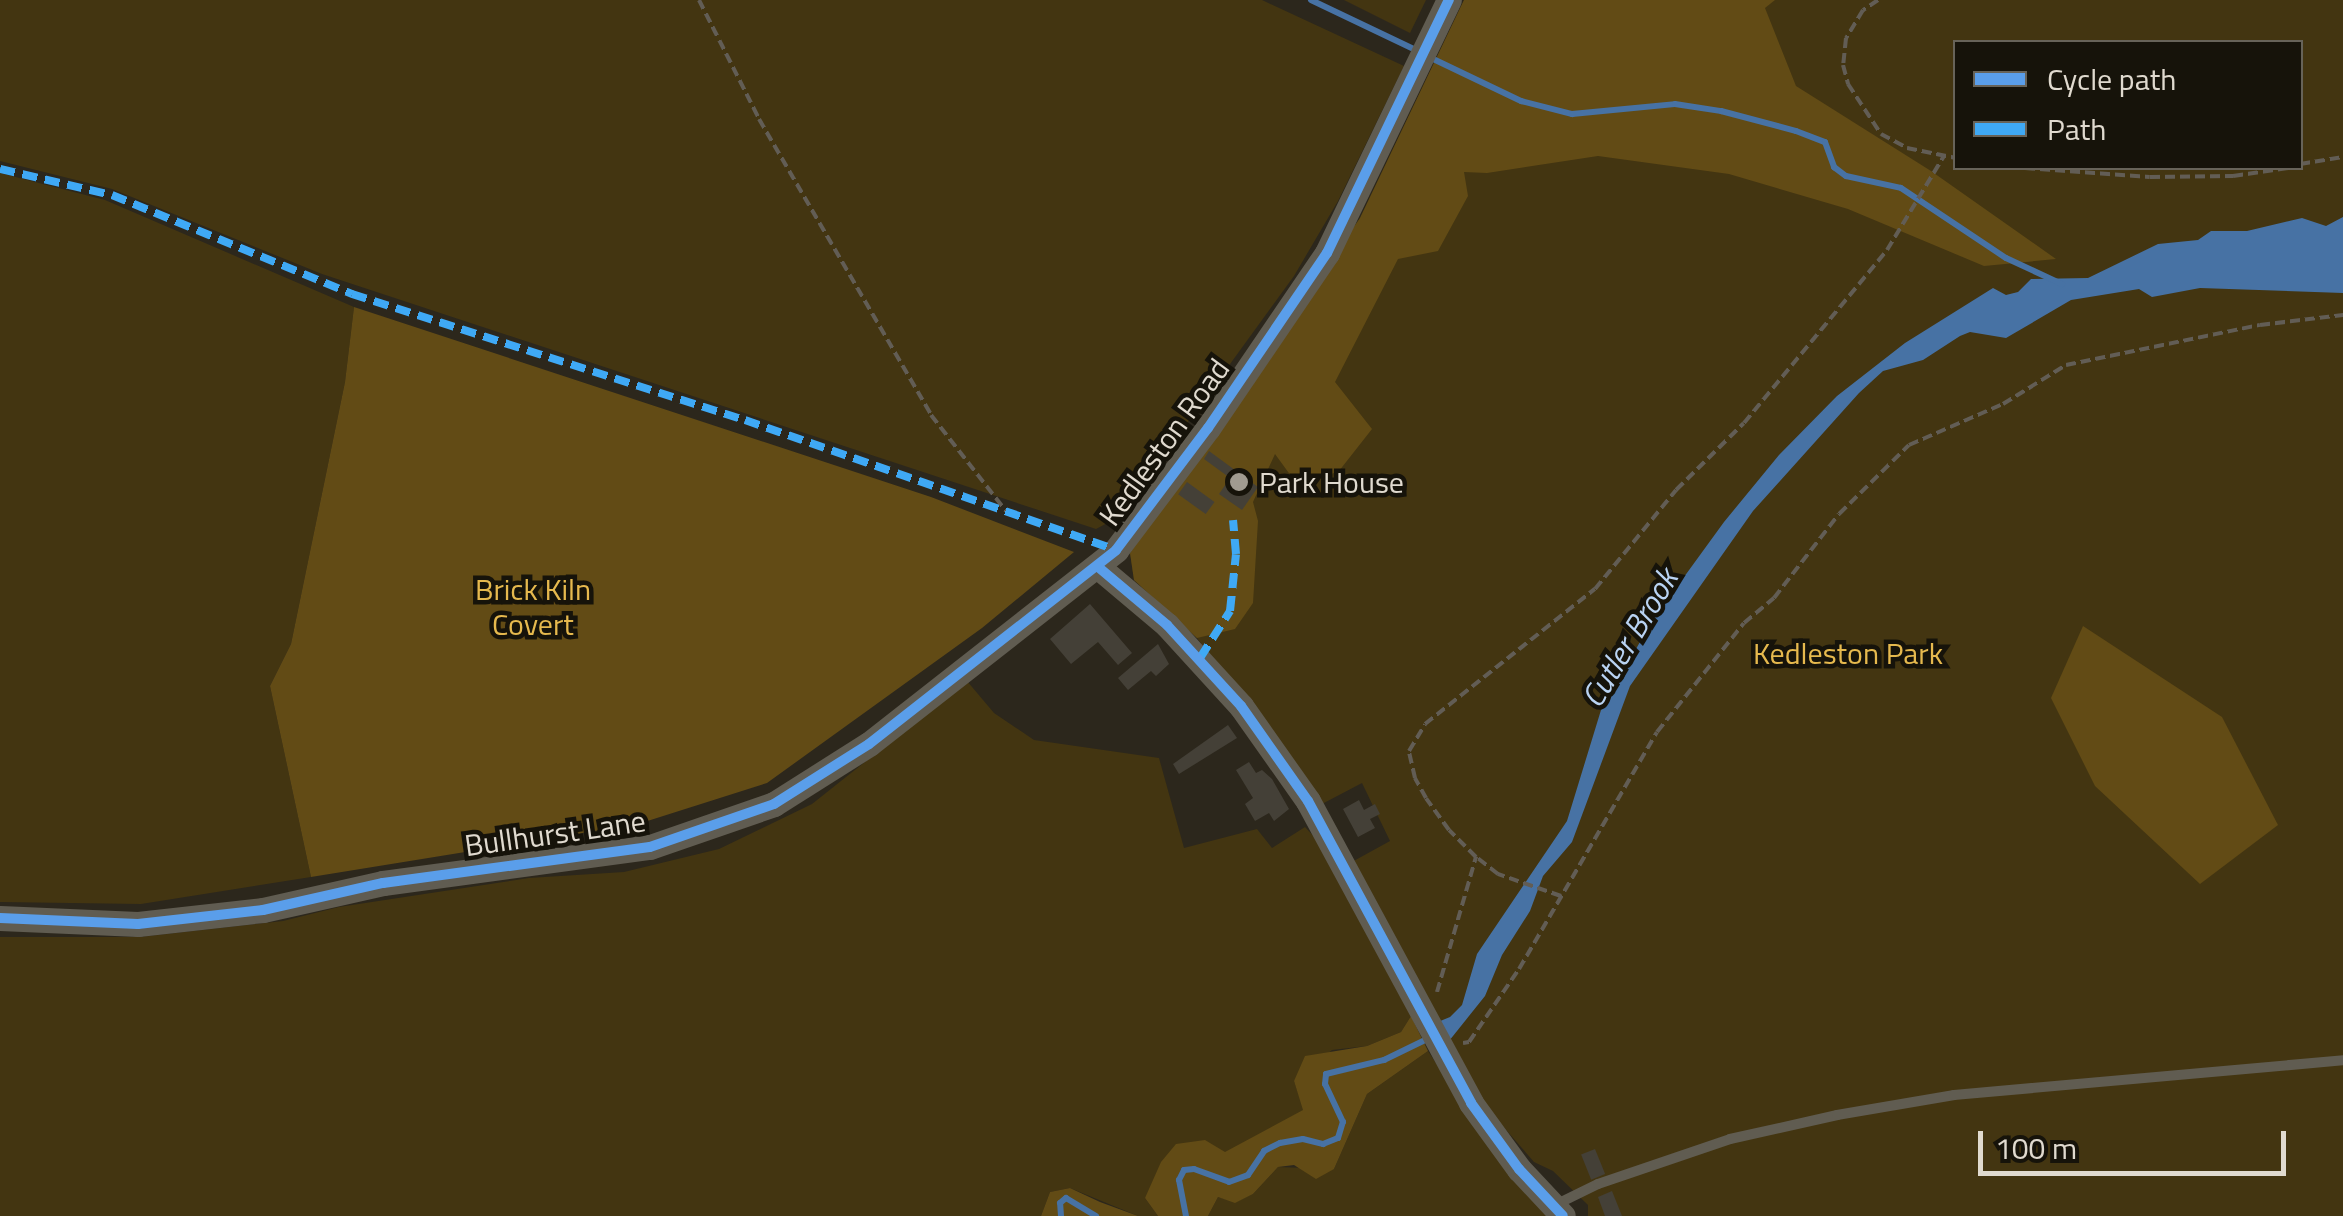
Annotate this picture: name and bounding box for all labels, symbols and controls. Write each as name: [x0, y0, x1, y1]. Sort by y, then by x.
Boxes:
legend: [1953, 40, 2303, 170]
text: Cycle path: [2047, 56, 2176, 102]
text: Path: [2047, 106, 2106, 152]
street label: Kedleston Road: [1091, 351, 1237, 533]
place label: Park House: [1259, 464, 1404, 500]
marker: Park House: [1228, 471, 1250, 493]
water label: Cutler Brook: [1573, 562, 1685, 714]
park label: Brick Kiln Covert: [475, 571, 591, 642]
park label: Kedleston Park: [1753, 635, 1943, 671]
street label: Bullhurst Lane: [462, 802, 648, 864]
scale bar: [1983, 1111, 2290, 1173]
text: 100 m: [1995, 1125, 2077, 1171]

